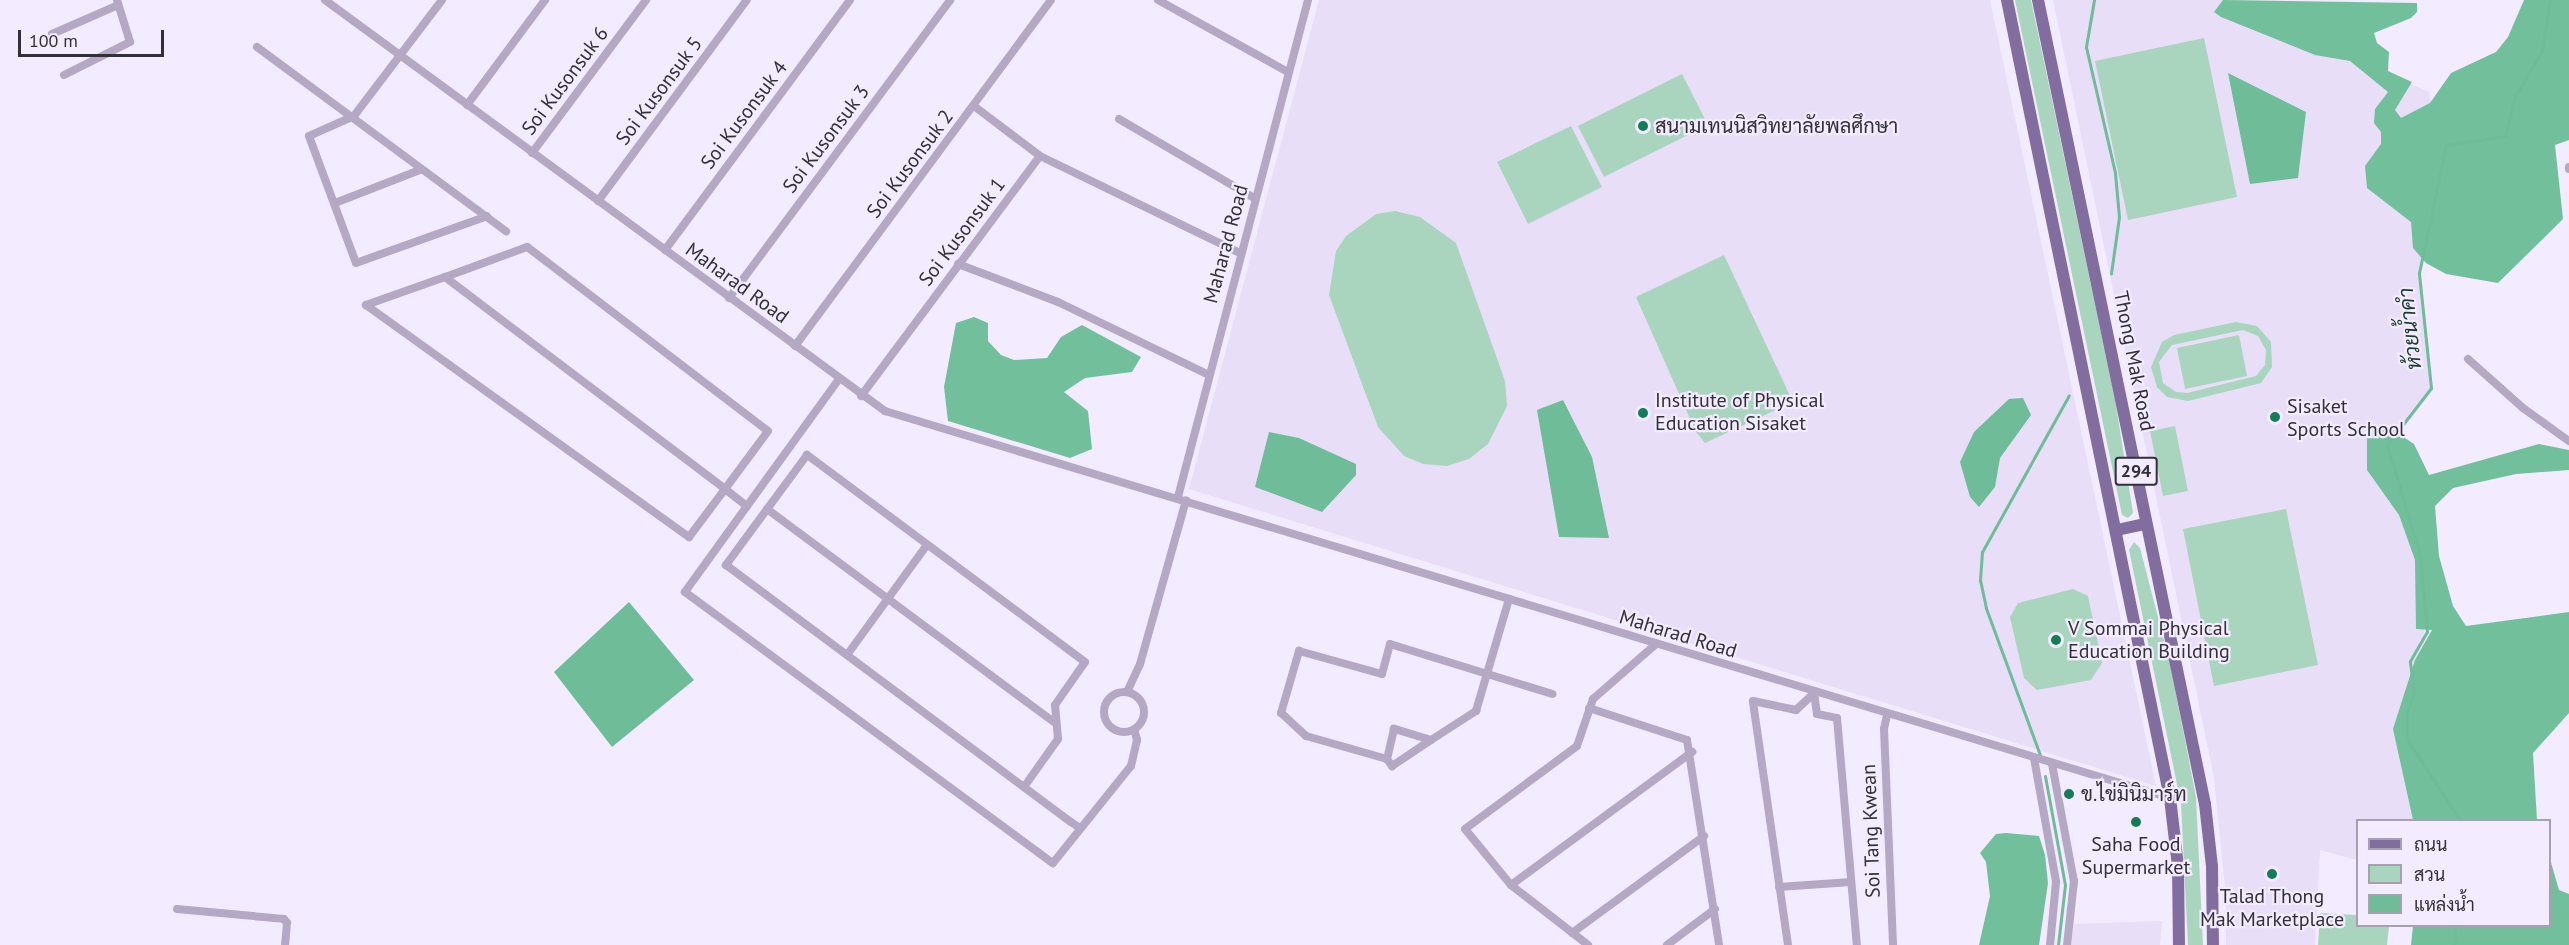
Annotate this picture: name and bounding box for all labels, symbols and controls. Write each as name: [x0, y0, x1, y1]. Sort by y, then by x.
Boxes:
scale bar: [21, 18, 166, 56]
street label: Soi Kusonsuk 6: [516, 22, 614, 140]
text: 100 m: [29, 29, 78, 52]
street label: Soi Kusonsuk 5: [610, 32, 708, 150]
street label: Soi Kusonsuk 4: [695, 56, 793, 174]
street label: Soi Kusonsuk 3: [777, 80, 875, 198]
street label: Soi Kusonsuk 2: [861, 105, 959, 223]
place label: สนามเทนนิสวิทยาลัยพลศึกษา: [1655, 114, 1898, 138]
marker: สนามเทนนิสวิทยาลัยพลศึกษา: [1636, 119, 1650, 133]
street label: Soi Kusonsuk 1: [913, 173, 1011, 291]
street label: Maharad Road: [1199, 182, 1253, 306]
street label: Maharad Road: [681, 238, 793, 328]
water label: ห้วยน้ำคำ: [2393, 287, 2427, 371]
street label: Thong Mak Road: [2109, 289, 2159, 433]
place label: Institute of Physical Education Sisaket: [1655, 389, 1824, 436]
place label: Sisaket Sports School: [2287, 394, 2405, 441]
marker: Institute of Physical Education Sisaket: [1636, 406, 1650, 420]
marker: Sisaket Sports School: [2268, 410, 2282, 424]
road number: 294: [2114, 456, 2158, 486]
street label: Maharad Road: [1616, 605, 1740, 663]
place label: V Sommai Physical Education Building: [2068, 616, 2230, 663]
marker: V Sommai Physical Education Building: [2049, 633, 2063, 647]
street label: Soi Tang Kwean: [1857, 763, 1885, 899]
place label: ข.ไข่มินิมาร์ท: [2081, 782, 2187, 806]
marker: ข.ไข่มินิมาร์ท: [2062, 787, 2076, 801]
marker: Saha Food Supermarket: [2129, 815, 2143, 829]
legend: [2356, 819, 2551, 927]
place label: Saha Food Supermarket: [2082, 832, 2190, 879]
text: ถนน: [2414, 833, 2447, 856]
text: สวน: [2414, 863, 2445, 886]
marker: Talad Thong Mak Marketplace: [2265, 867, 2279, 881]
place label: Talad Thong Mak Marketplace: [2200, 884, 2344, 931]
text: แหล่งน้ำ: [2414, 893, 2475, 916]

